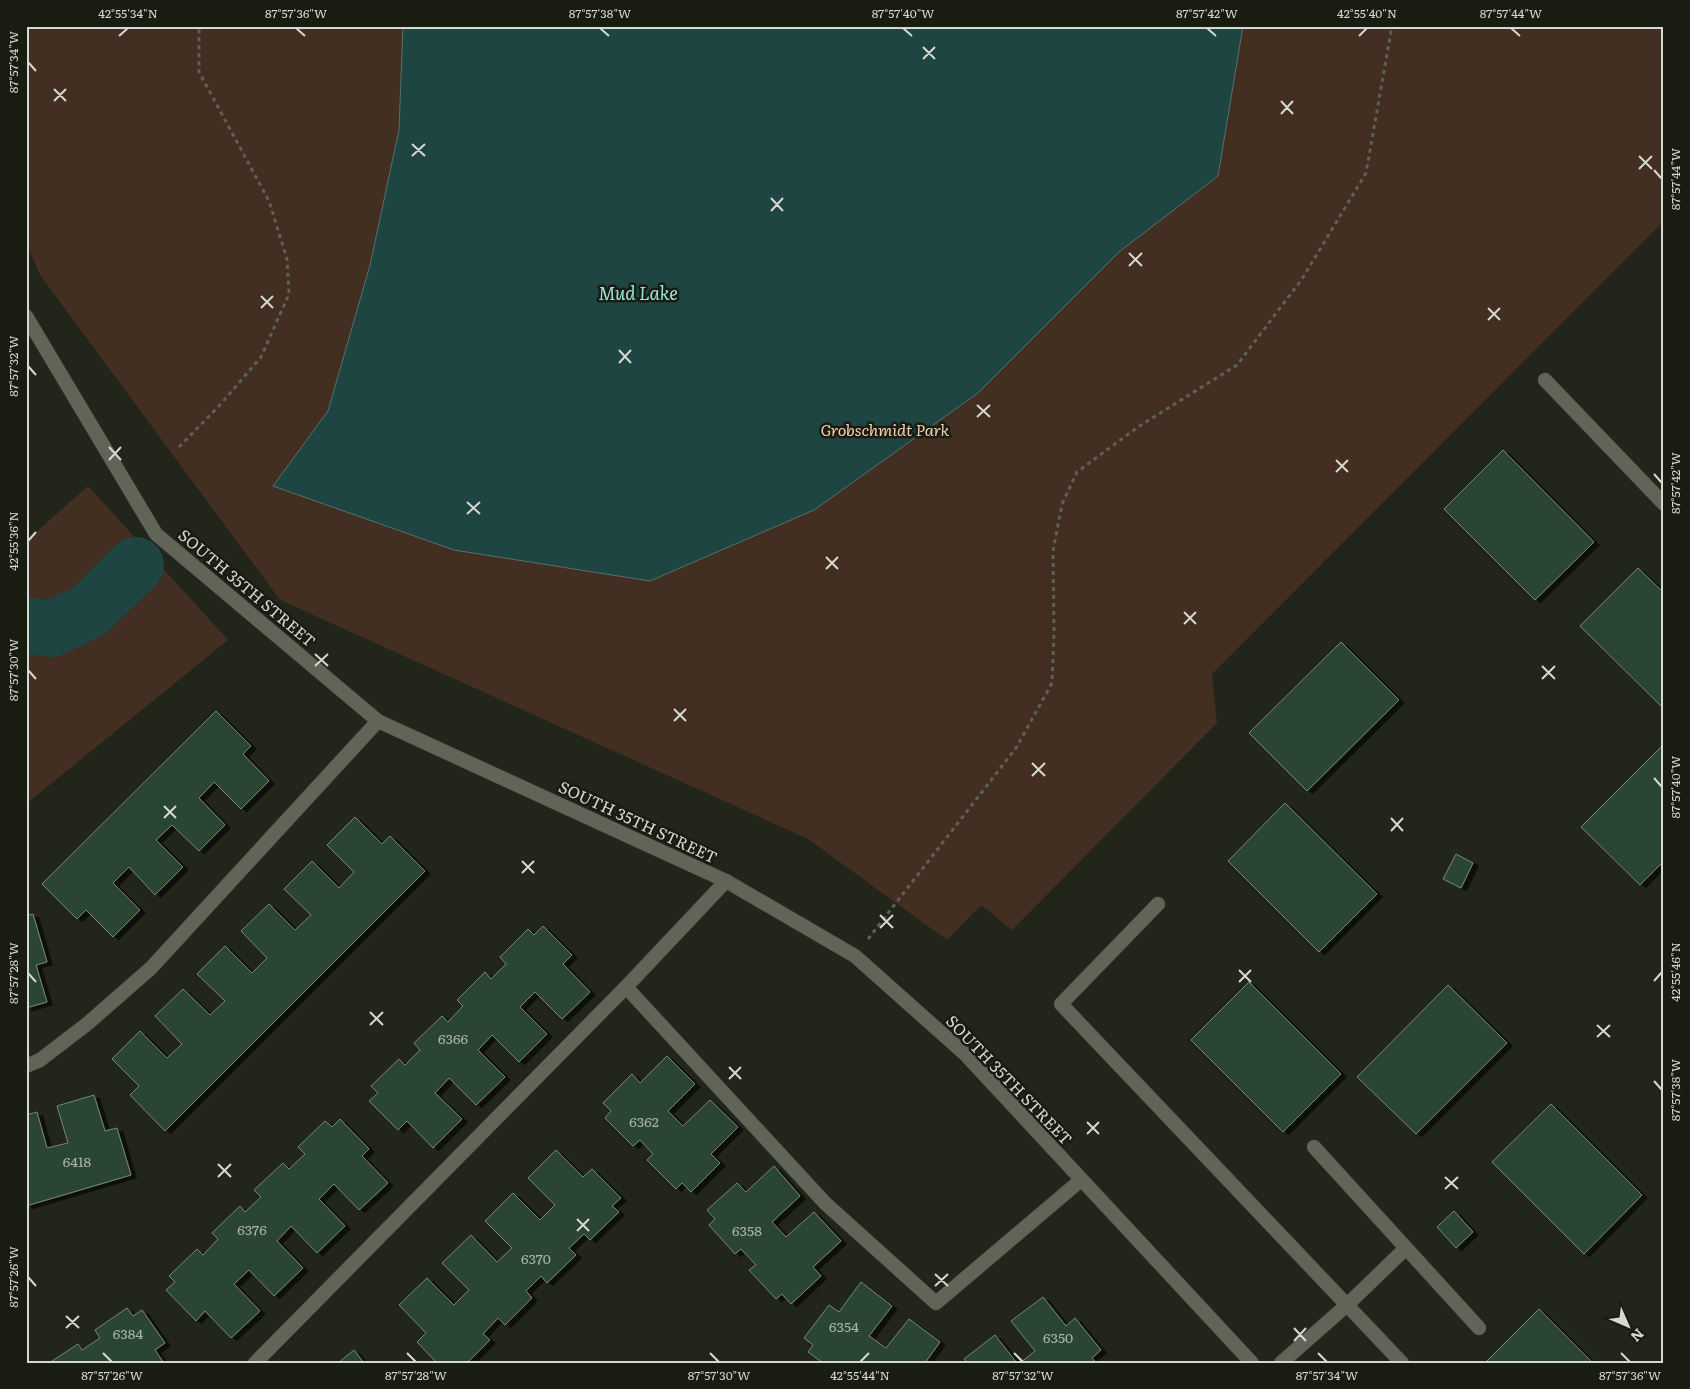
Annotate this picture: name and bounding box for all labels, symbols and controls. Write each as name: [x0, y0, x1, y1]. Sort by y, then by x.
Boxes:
text: 42°55'34"N: [98, 4, 158, 22]
text: 87°57'36"W: [265, 4, 327, 22]
text: 87°57'38"W: [569, 4, 631, 22]
text: 87°57'40"W: [872, 4, 934, 22]
text: 87°57'42"W: [1176, 4, 1238, 22]
text: 42°55'40"N: [1337, 4, 1397, 22]
text: 87°57'44"W: [1480, 4, 1542, 22]
text: 87°57'34"W: [4, 31, 22, 93]
text: 87°57'44"W: [1666, 148, 1684, 210]
water label: Mud Lake: [598, 279, 678, 306]
text: 87°57'32"W: [4, 335, 22, 397]
park label: Grobschmidt Park: [821, 417, 950, 441]
text: 87°57'42"W: [1666, 452, 1684, 514]
text: 42°55'36"N: [4, 511, 22, 571]
street label: SOUTH 35TH STREET: [174, 523, 322, 652]
text: 87°57'30"W: [4, 639, 22, 701]
text: 87°57'40"W: [1666, 756, 1684, 818]
street label: SOUTH 35TH STREET: [555, 774, 722, 869]
text: 87°57'28"W: [4, 942, 22, 1004]
text: 42°55'46"N: [1666, 942, 1684, 1002]
street label: SOUTH 35TH STREET: [941, 1009, 1078, 1150]
house number: 6366: [438, 1028, 469, 1048]
text: 87°57'38"W: [1666, 1059, 1684, 1121]
house number: 6362: [629, 1111, 659, 1131]
house number: 6418: [63, 1151, 92, 1171]
house number: 6376: [237, 1219, 267, 1239]
house number: 6358: [732, 1220, 762, 1240]
text: 87°57'26"W: [4, 1246, 22, 1308]
house number: 6370: [521, 1248, 551, 1268]
north arrow: [1602, 1302, 1652, 1352]
house number: 6354: [829, 1316, 859, 1336]
house number: 6384: [113, 1323, 144, 1343]
text: N: [1626, 1325, 1649, 1347]
house number: 6350: [1043, 1327, 1073, 1347]
text: 87°57'26"W: [81, 1366, 143, 1384]
text: 87°57'28"W: [385, 1366, 447, 1384]
text: 87°57'30"W: [688, 1366, 750, 1384]
text: 42°55'44"N: [830, 1366, 890, 1384]
text: 87°57'32"W: [992, 1366, 1054, 1384]
text: 87°57'34"W: [1296, 1366, 1358, 1384]
text: 87°57'36"W: [1599, 1366, 1661, 1384]

